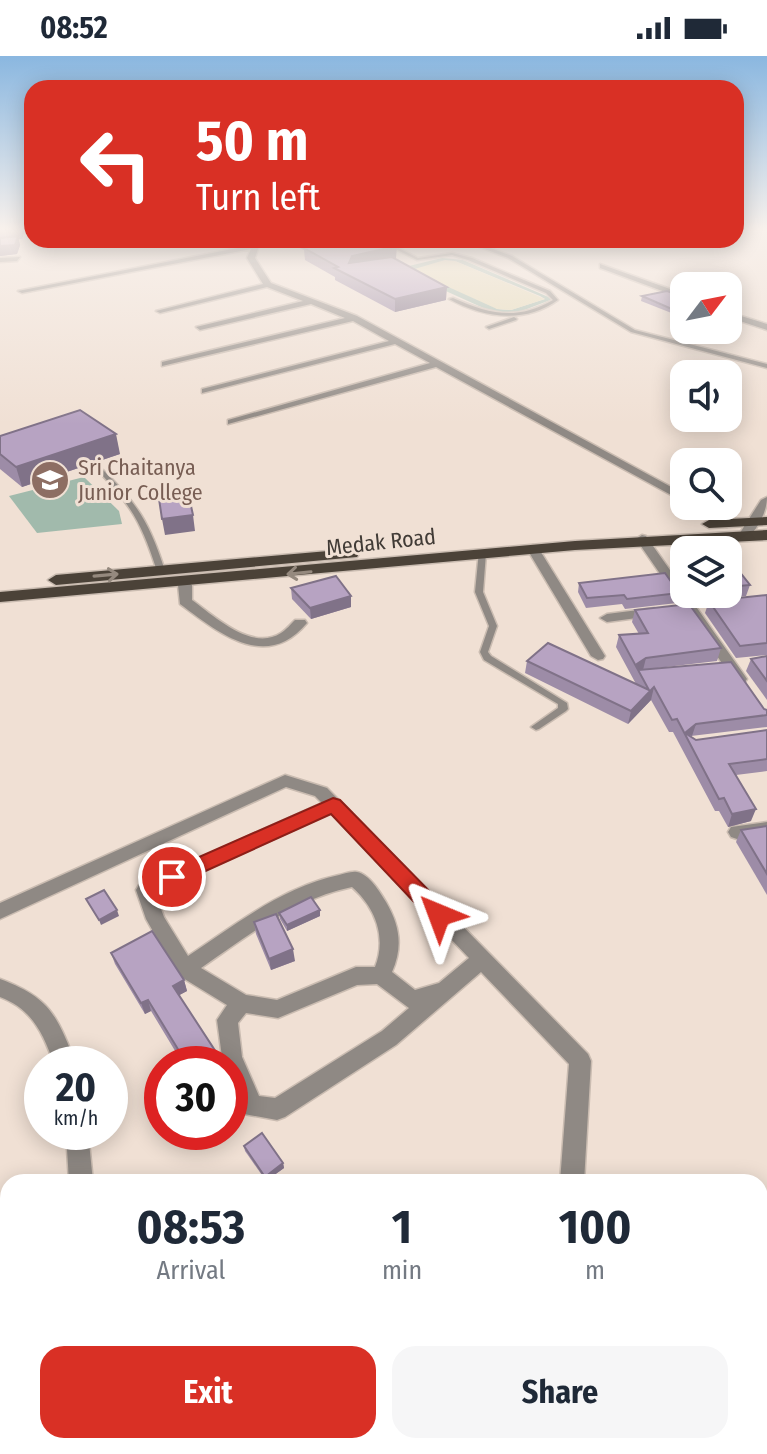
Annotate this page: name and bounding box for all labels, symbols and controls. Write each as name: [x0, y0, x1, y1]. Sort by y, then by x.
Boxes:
text: 08:52: [40, 10, 108, 46]
text: 50 m: [196, 108, 308, 175]
icon: left: [64, 112, 168, 216]
text: Turn left: [196, 176, 320, 220]
north arrow: [670, 272, 742, 344]
map controls: [670, 272, 742, 608]
button: sound: [670, 360, 742, 432]
button: search: [670, 448, 742, 520]
place label: Sri Chaitanya Junior College: [78, 454, 203, 506]
school or university icon: Sri Chaitanya Junior College: [29, 459, 71, 501]
street label: Medak Road: [325, 523, 437, 561]
button: layers: [670, 536, 742, 608]
one-way arrow: [286, 565, 313, 580]
one-way arrow: [92, 568, 119, 583]
pin: [138, 843, 206, 911]
icon: arrive: [150, 855, 194, 899]
position arrow: [397, 873, 481, 957]
speed limit sign: 30: [144, 1046, 248, 1150]
text: 20: [56, 1064, 96, 1112]
text: km/h: [54, 1106, 98, 1130]
text: 08:53: [137, 1198, 245, 1256]
text: 1: [392, 1198, 412, 1256]
text: 100: [559, 1198, 631, 1256]
text: Arrival: [156, 1255, 225, 1286]
text: min: [382, 1255, 422, 1286]
text: m: [585, 1255, 605, 1286]
button: Exit: [40, 1346, 376, 1438]
button: Share: [392, 1346, 728, 1438]

